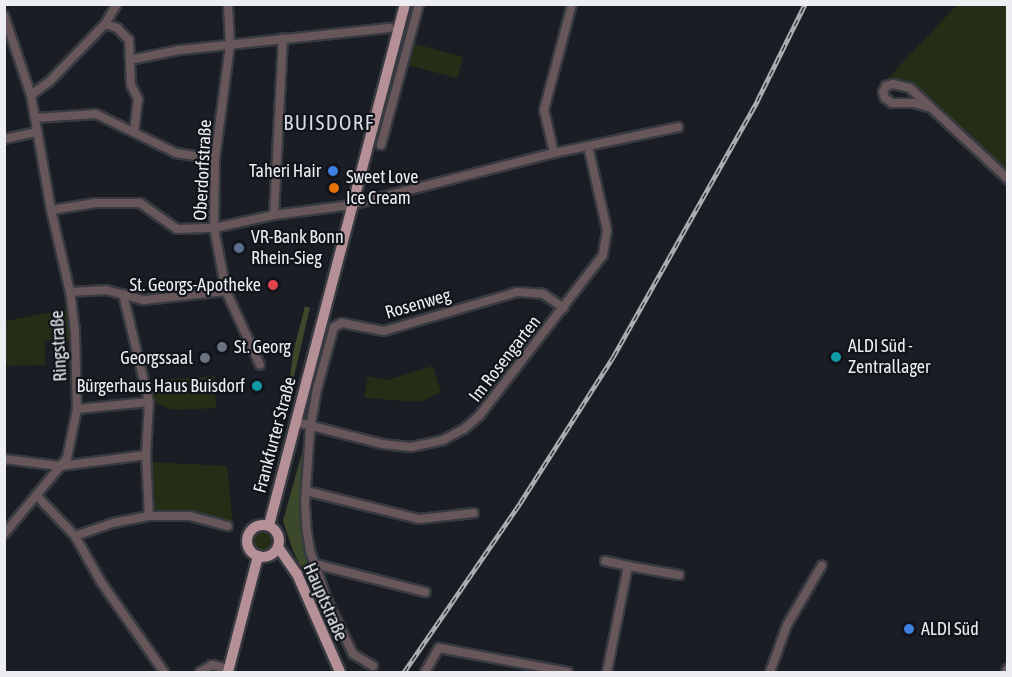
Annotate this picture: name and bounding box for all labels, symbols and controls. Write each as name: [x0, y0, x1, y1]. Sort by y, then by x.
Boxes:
district label: BUISDORF: [283, 109, 375, 135]
street label: Oberdorfstraße: [190, 119, 216, 221]
place label: Taheri Hair: [249, 160, 321, 182]
marker: Taheri Hair: [326, 164, 340, 178]
place label: Sweet Love Ice Cream: [346, 167, 419, 210]
marker: Sweet Love Ice Cream: [327, 181, 341, 195]
place label: VR-Bank Bonn Rhein-Sieg: [251, 227, 344, 270]
marker: VR-Bank Bonn Rhein-Sieg: [232, 241, 246, 255]
place label: St. Georgs-Apotheke: [130, 274, 261, 296]
marker: St. Georgs-Apotheke: [266, 278, 280, 292]
street label: Rosenweg: [383, 284, 453, 324]
street label: Ringstraße: [46, 310, 72, 382]
street label: Im Rosengarten: [465, 312, 545, 406]
place label: St. Georg: [234, 336, 291, 358]
place label: ALDI Süd - Zentrallager: [848, 336, 930, 378]
marker: St. Georg: [215, 340, 229, 354]
place label: Georgssaal: [120, 347, 193, 369]
marker: ALDI Süd - Zentrallager: [829, 350, 843, 364]
marker: Georgssaal: [198, 351, 212, 365]
place label: Bürgerhaus Haus Buisdorf: [76, 375, 245, 397]
street label: Frankfurter Straße: [249, 375, 301, 495]
marker: Bürgerhaus Haus Buisdorf: [250, 379, 264, 393]
street label: Hauptstraße: [298, 560, 352, 644]
place label: ALDI Süd: [921, 618, 979, 640]
marker: ALDI Süd: [902, 622, 916, 636]

